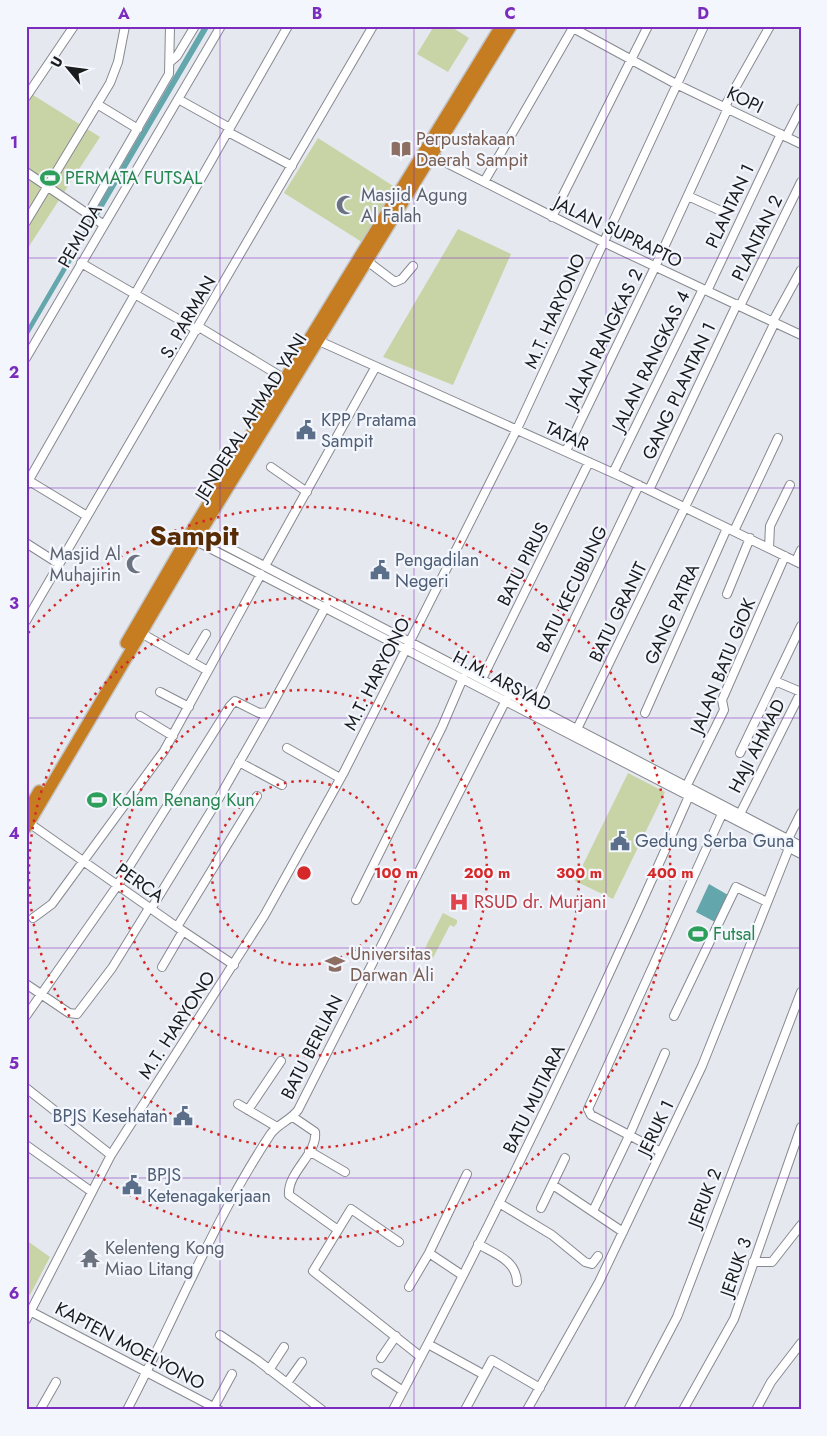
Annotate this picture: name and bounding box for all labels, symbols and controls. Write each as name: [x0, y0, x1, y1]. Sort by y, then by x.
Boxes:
text: A: [117, 2, 130, 25]
text: B: [312, 2, 322, 25]
text: C: [504, 2, 516, 25]
text: D: [697, 2, 709, 25]
north arrow: [42, 42, 92, 92]
text: U: [46, 53, 68, 71]
street label: KOPI: [722, 80, 768, 120]
place label: Perpustakaan Daerah Sampit: [416, 126, 528, 173]
text: 1: [10, 131, 18, 154]
library icon: Perpustakaan Daerah Sampit: [390, 138, 412, 160]
street label: PLANTAN 1: [699, 160, 761, 252]
place label: PERMATA FUTSAL: [65, 165, 202, 191]
sports icon: PERMATA FUTSAL: [39, 167, 61, 189]
place label: Masjid Agung Al Falah: [361, 182, 468, 229]
street label: JALAN SUPRAPTO: [548, 189, 687, 274]
street label: PLANTAN 2: [725, 191, 789, 285]
mosque icon: Masjid Agung Al Falah: [335, 194, 357, 216]
street label: PEMUDA: [51, 199, 109, 272]
street label: M.T. HARYONO: [518, 249, 592, 373]
street label: JALAN RANGKAS 2: [558, 264, 649, 415]
street label: S. PARMAN: [154, 271, 222, 363]
street label: JALAN RANGKAS 4: [605, 286, 696, 438]
street label: GANG PLANTAN 1: [636, 318, 722, 464]
street label: JENDERAL AHMAD YANI: [188, 328, 313, 507]
text: 2: [9, 361, 19, 384]
place label: KPP Pratama Sampit: [321, 407, 416, 454]
street label: TATAR: [541, 415, 593, 457]
public building icon: KPP Pratama Sampit: [295, 419, 317, 441]
district label: Sampit: [149, 515, 239, 556]
street label: BATU PIRUS: [491, 517, 555, 610]
street label: BATU KECUBUNG: [530, 521, 614, 657]
place label: Masjid Al Muhajirin: [49, 541, 121, 588]
place label: Pengadilan Negeri: [395, 547, 479, 594]
mosque icon: Masjid Al Muhajirin: [125, 553, 147, 575]
street label: BATU GRANIT: [583, 557, 654, 666]
public building icon: Pengadilan Negeri: [369, 559, 391, 581]
street label: GANG PATRA: [638, 559, 706, 669]
text: 3: [9, 592, 19, 615]
street label: JALAN BATU GIOK: [683, 593, 762, 740]
street label: M.T. HARYONO: [337, 613, 417, 735]
street label: H.M. ARSYAD: [448, 644, 556, 718]
street label: HAJI AHMAD: [722, 695, 792, 797]
place label: Kolam Renang Kun: [112, 787, 255, 813]
sports icon: Kolam Renang Kun: [86, 789, 108, 811]
text: 4: [8, 822, 20, 845]
place label: Gedung Serba Guna: [635, 828, 794, 854]
public building icon: Gedung Serba Guna: [609, 830, 631, 852]
street label: PERCA: [111, 857, 170, 909]
text: 100 m: [374, 862, 418, 884]
text: 200 m: [464, 862, 510, 884]
text: 300 m: [556, 862, 602, 884]
text: 400 m: [646, 862, 694, 884]
centre of rings: [295, 864, 313, 882]
place label: RSUD dr. Murjani: [474, 889, 607, 915]
hospital icon: RSUD dr. Murjani: [448, 891, 470, 913]
place label: Futsal: [713, 921, 755, 947]
sports icon: Futsal: [687, 923, 709, 945]
place label: Universitas Darwan Ali: [350, 941, 434, 988]
school or university icon: Universitas Darwan Ali: [324, 953, 346, 975]
street label: M.T. HARYONO: [132, 966, 222, 1084]
street label: BATU BERLIAN: [275, 990, 349, 1104]
street label: BATU MUTIARA: [496, 1040, 572, 1158]
text: 5: [9, 1052, 19, 1075]
street label: JERUK 1: [630, 1096, 681, 1162]
place label: BPJS Kesehatan: [53, 1103, 168, 1129]
public building icon: BPJS Kesehatan: [172, 1105, 194, 1127]
place label: BPJS Ketenagakerjaan: [147, 1162, 271, 1209]
street label: JERUK 2: [681, 1165, 728, 1233]
public building icon: BPJS Ketenagakerjaan: [121, 1174, 143, 1196]
street label: JERUK 3: [713, 1234, 758, 1302]
place label: Kelenteng Kong Miao Litang: [105, 1235, 225, 1282]
temple icon: Kelenteng Kong Miao Litang: [79, 1247, 101, 1269]
text: 6: [9, 1282, 19, 1305]
street label: KAPTEN MOELYONO: [51, 1296, 209, 1396]

